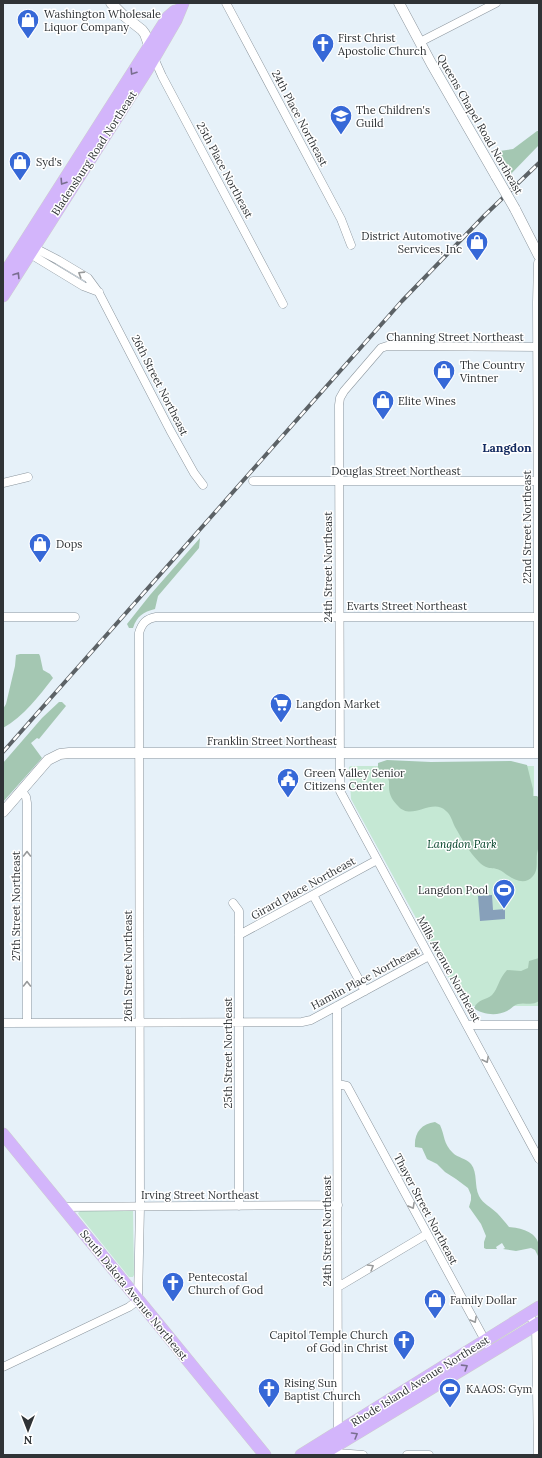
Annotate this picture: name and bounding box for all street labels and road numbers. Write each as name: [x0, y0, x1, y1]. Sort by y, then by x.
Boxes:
street label: Queens Chapel Road Northeast: [434, 51, 526, 197]
street label: 24th Place Northeast: [269, 68, 332, 169]
street label: Bladensburg Road Northeast: [48, 87, 140, 218]
street label: 25th Place Northeast: [194, 120, 257, 221]
street label: Channing Street Northeast: [386, 330, 524, 344]
street label: 26th Street Northeast: [128, 332, 192, 438]
street label: Douglas Street Northeast: [331, 464, 462, 478]
street label: 22nd Street Northeast: [520, 470, 534, 584]
street label: 24th Street Northeast: [321, 511, 335, 622]
street label: Evarts Street Northeast: [347, 599, 468, 613]
street label: Franklin Street Northeast: [207, 734, 338, 748]
street label: 27th Street Northeast: [9, 850, 23, 961]
street label: Girard Place Northeast: [248, 853, 358, 923]
street label: 26th Street Northeast: [121, 910, 135, 1022]
street label: Mills Avenue Northeast: [414, 914, 484, 1025]
street label: Hamlin Place Northeast: [308, 943, 422, 1013]
street label: 25th Street Northeast: [221, 997, 235, 1109]
street label: Thayer Street Northeast: [391, 1151, 462, 1268]
street label: 24th Street Northeast: [320, 1175, 334, 1286]
street label: Irving Street Northeast: [141, 1188, 260, 1202]
street label: South Dakota Avenue Northeast: [77, 1227, 191, 1363]
street label: Rhode Island Avenue Northeast: [348, 1332, 492, 1429]

